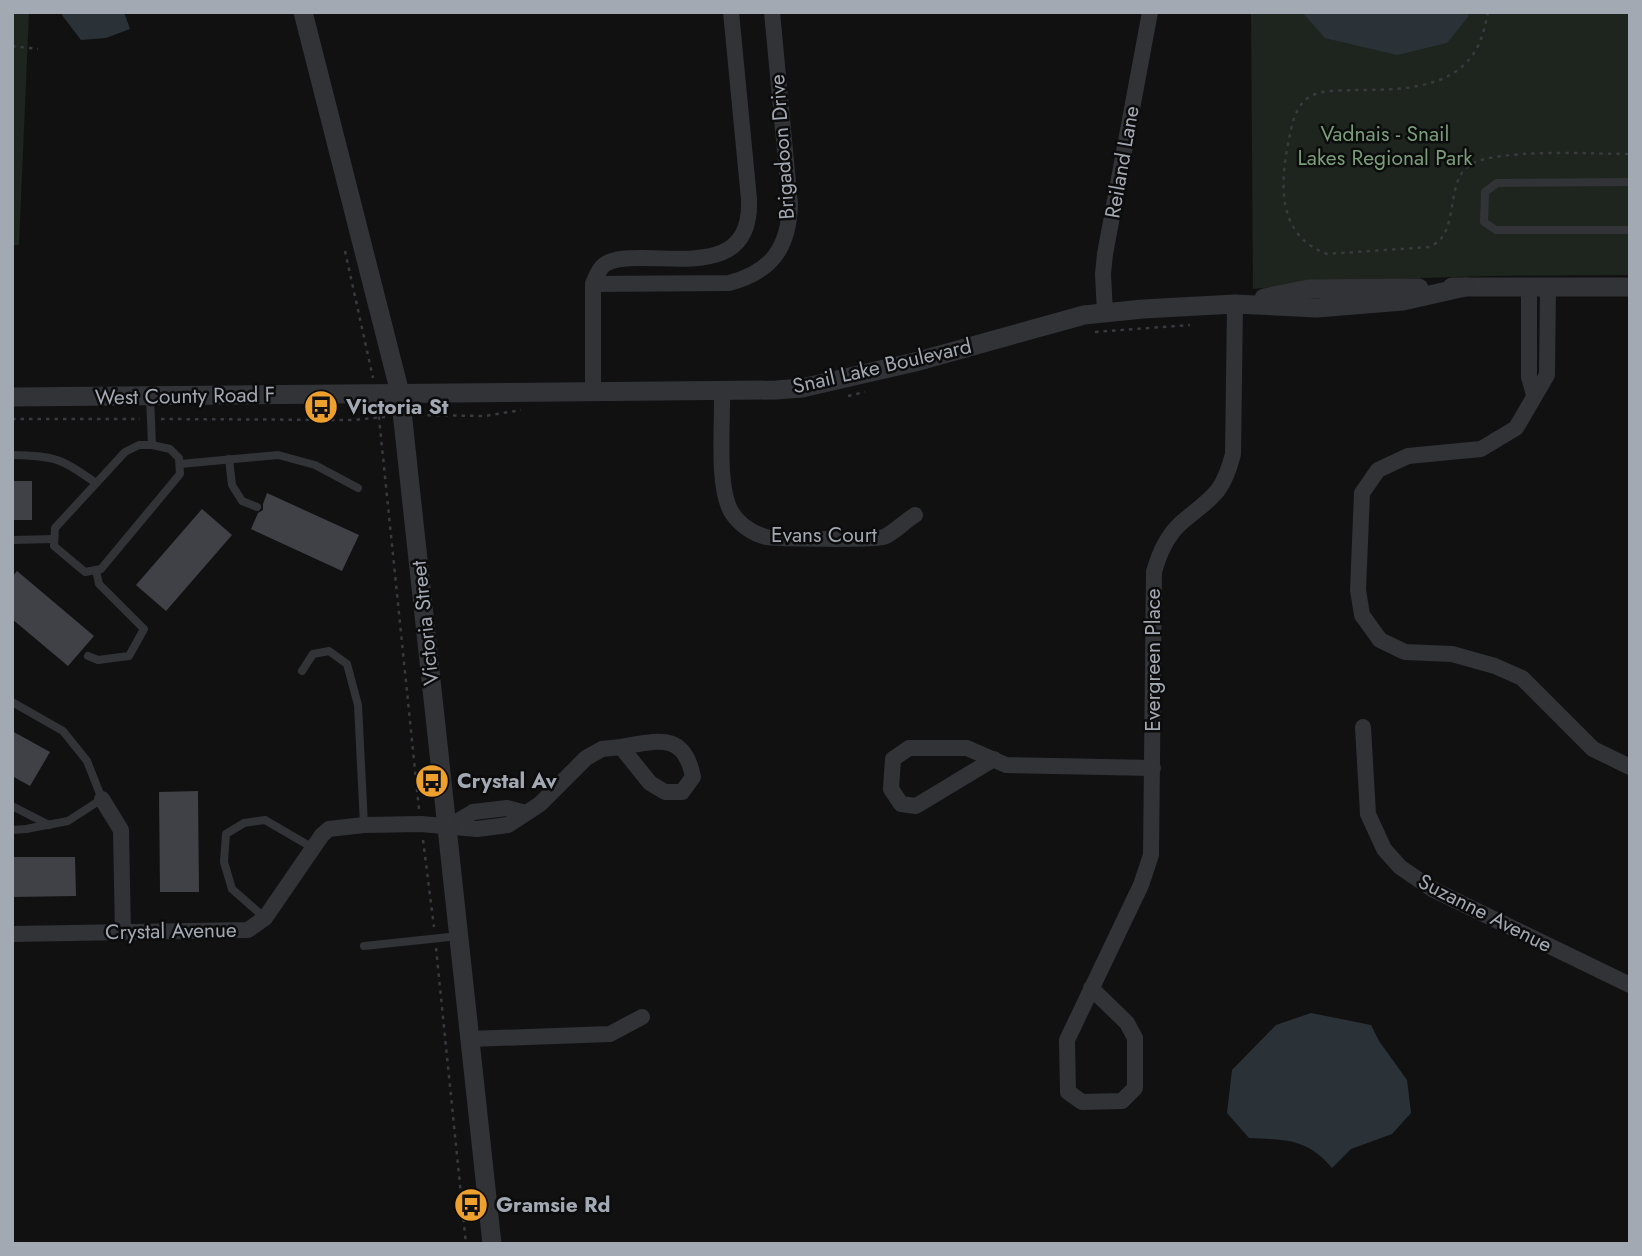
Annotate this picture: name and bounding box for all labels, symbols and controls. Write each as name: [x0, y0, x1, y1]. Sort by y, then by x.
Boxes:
street label: Brigadoon Drive: [762, 73, 802, 221]
street label: Reiland Lane: [1097, 103, 1147, 221]
park label: Vadnais - Snail Lakes Regional Park: [1297, 119, 1473, 173]
street label: Snail Lake Boulevard: [790, 331, 974, 401]
street label: West County Road F: [95, 379, 275, 413]
bus stop icon: Victoria St: [302, 388, 340, 426]
place label: Victoria St: [345, 392, 449, 422]
street label: Evans Court: [771, 520, 877, 550]
street label: Victoria Street: [404, 559, 446, 687]
street label: Evergreen Place: [1138, 588, 1168, 732]
bus stop icon: Crystal Av: [413, 762, 451, 800]
place label: Crystal Av: [457, 766, 558, 796]
street label: Suzanne Avenue: [1413, 866, 1557, 960]
street label: Crystal Avenue: [105, 915, 237, 947]
bus stop icon: Gramsie Rd: [452, 1186, 490, 1224]
place label: Gramsie Rd: [496, 1190, 611, 1220]

